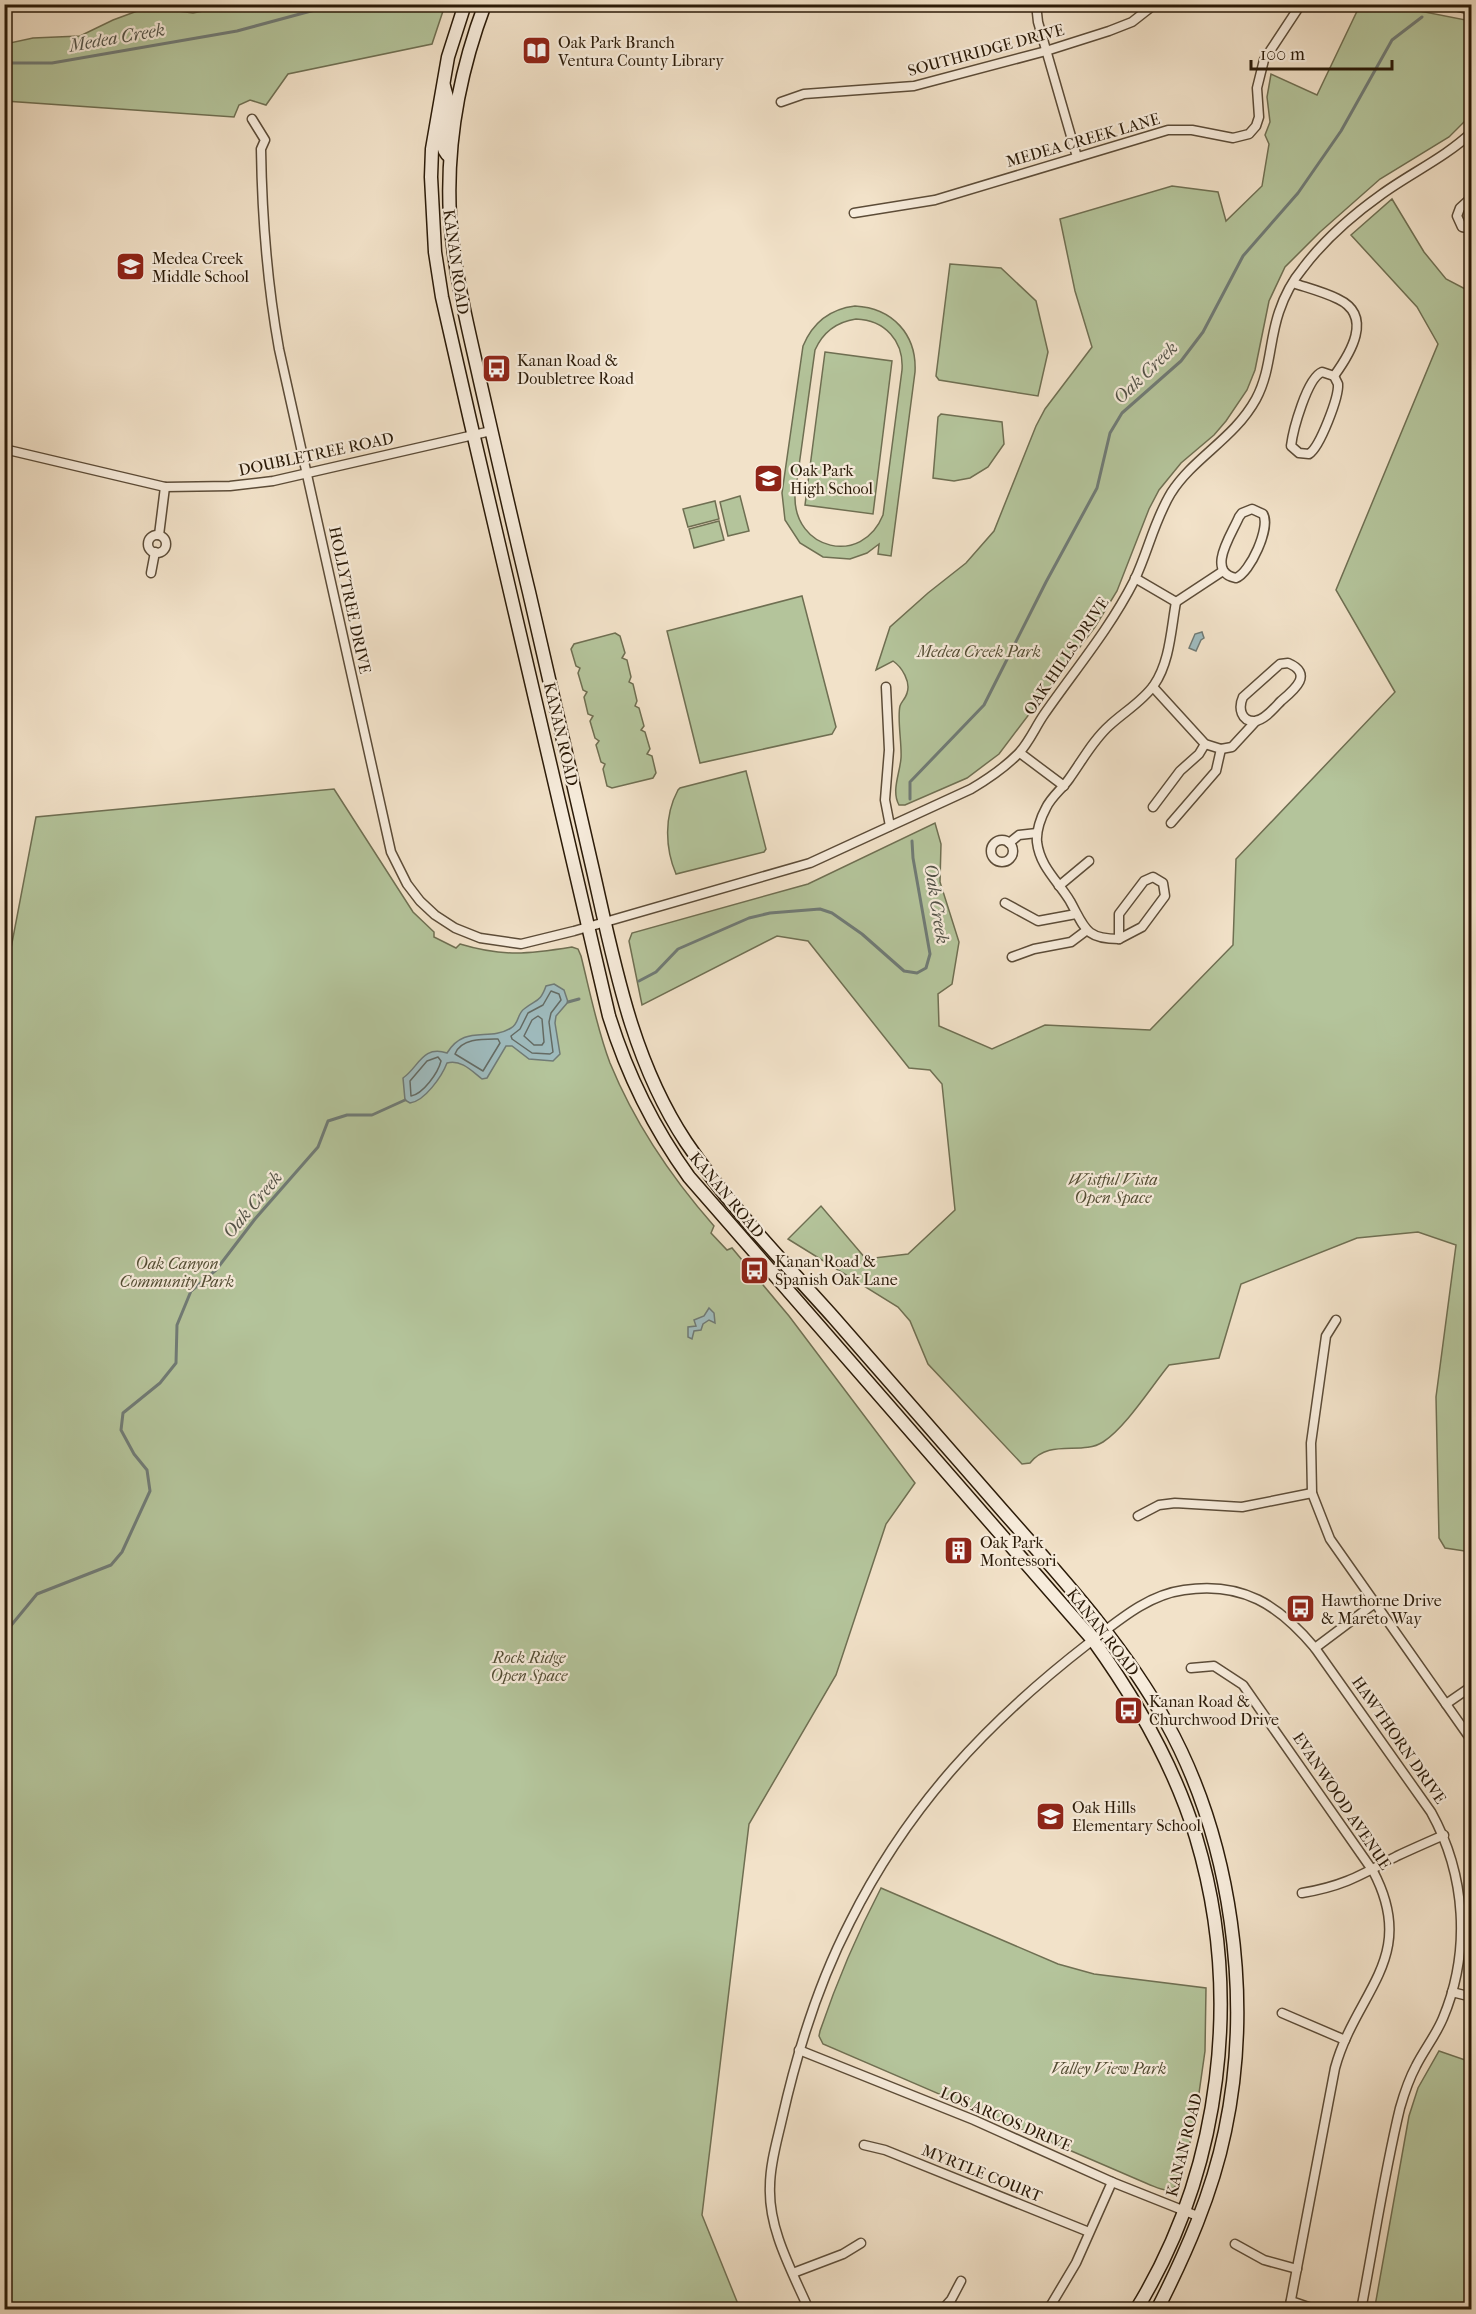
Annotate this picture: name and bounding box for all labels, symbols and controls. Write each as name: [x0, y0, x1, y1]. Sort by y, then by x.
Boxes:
water label: Medea Creek: [65, 19, 167, 57]
street label: SOUTHRIDGE DRIVE: [906, 20, 1067, 80]
place label: Oak Park Branch Ventura County Library: [557, 33, 724, 70]
scale bar: [1251, 33, 1392, 71]
library icon: Oak Park Branch Ventura County Library: [521, 35, 553, 67]
text: 100 m: [1260, 44, 1305, 65]
street label: MEDEA CREEK LANE: [1004, 109, 1162, 171]
street label: KANAN ROAD: [439, 208, 473, 316]
place label: Medea Creek Middle School: [152, 249, 250, 286]
school or university icon: Medea Creek Middle School: [115, 251, 147, 283]
water label: Oak Creek: [1110, 337, 1182, 409]
place label: Kanan Road & Doubletree Road: [517, 351, 634, 388]
bus stop icon: Kanan Road & Doubletree Road: [480, 353, 512, 385]
street label: DOUBLETREE ROAD: [237, 428, 395, 480]
place label: Oak Park High School: [790, 461, 874, 498]
school or university icon: Oak Park High School: [753, 463, 785, 495]
street label: HOLLYTREE DRIVE: [325, 525, 375, 676]
street label: OAK HILLS DRIVE: [1020, 593, 1113, 718]
park label: Medea Creek Park: [916, 642, 1041, 661]
street label: KANAN ROAD: [540, 680, 582, 788]
water label: Oak Creek: [919, 863, 953, 945]
street label: KANAN ROAD: [686, 1148, 768, 1242]
water label: Oak Creek: [219, 1167, 287, 1243]
park label: Wistful Vista Open Space: [1068, 1170, 1158, 1207]
place label: Kanan Road & Spanish Oak Lane: [775, 1252, 898, 1289]
park label: Oak Canyon Community Park: [120, 1254, 234, 1291]
bus stop icon: Kanan Road & Spanish Oak Lane: [738, 1254, 770, 1286]
place label: Oak Park Montessori: [980, 1533, 1057, 1570]
building icon: Oak Park Montessori: [943, 1535, 975, 1567]
street label: KANAN ROAD: [1063, 1584, 1143, 1680]
place label: Hawthorne Drive & Mareto Way: [1321, 1591, 1442, 1628]
bus stop icon: Hawthorne Drive & Mareto Way: [1284, 1593, 1316, 1625]
park label: Rock Ridge Open Space: [491, 1648, 568, 1685]
street label: HAWTHORN DRIVE: [1348, 1673, 1450, 1807]
place label: Kanan Road & Churchwood Drive: [1149, 1692, 1279, 1729]
bus stop icon: Kanan Road & Churchwood Drive: [1112, 1694, 1144, 1726]
street label: EVANWOOD AVENUE: [1289, 1729, 1395, 1874]
place label: Oak Hills Elementary School: [1072, 1798, 1201, 1835]
school or university icon: Oak Hills Elementary School: [1035, 1800, 1067, 1832]
park label: Valley View Park: [1052, 2059, 1166, 2078]
street label: LOS ARCOS DRIVE: [938, 2083, 1075, 2155]
street label: KANAN ROAD: [1162, 2091, 1206, 2199]
street label: MYRTLE COURT: [919, 2140, 1045, 2206]

